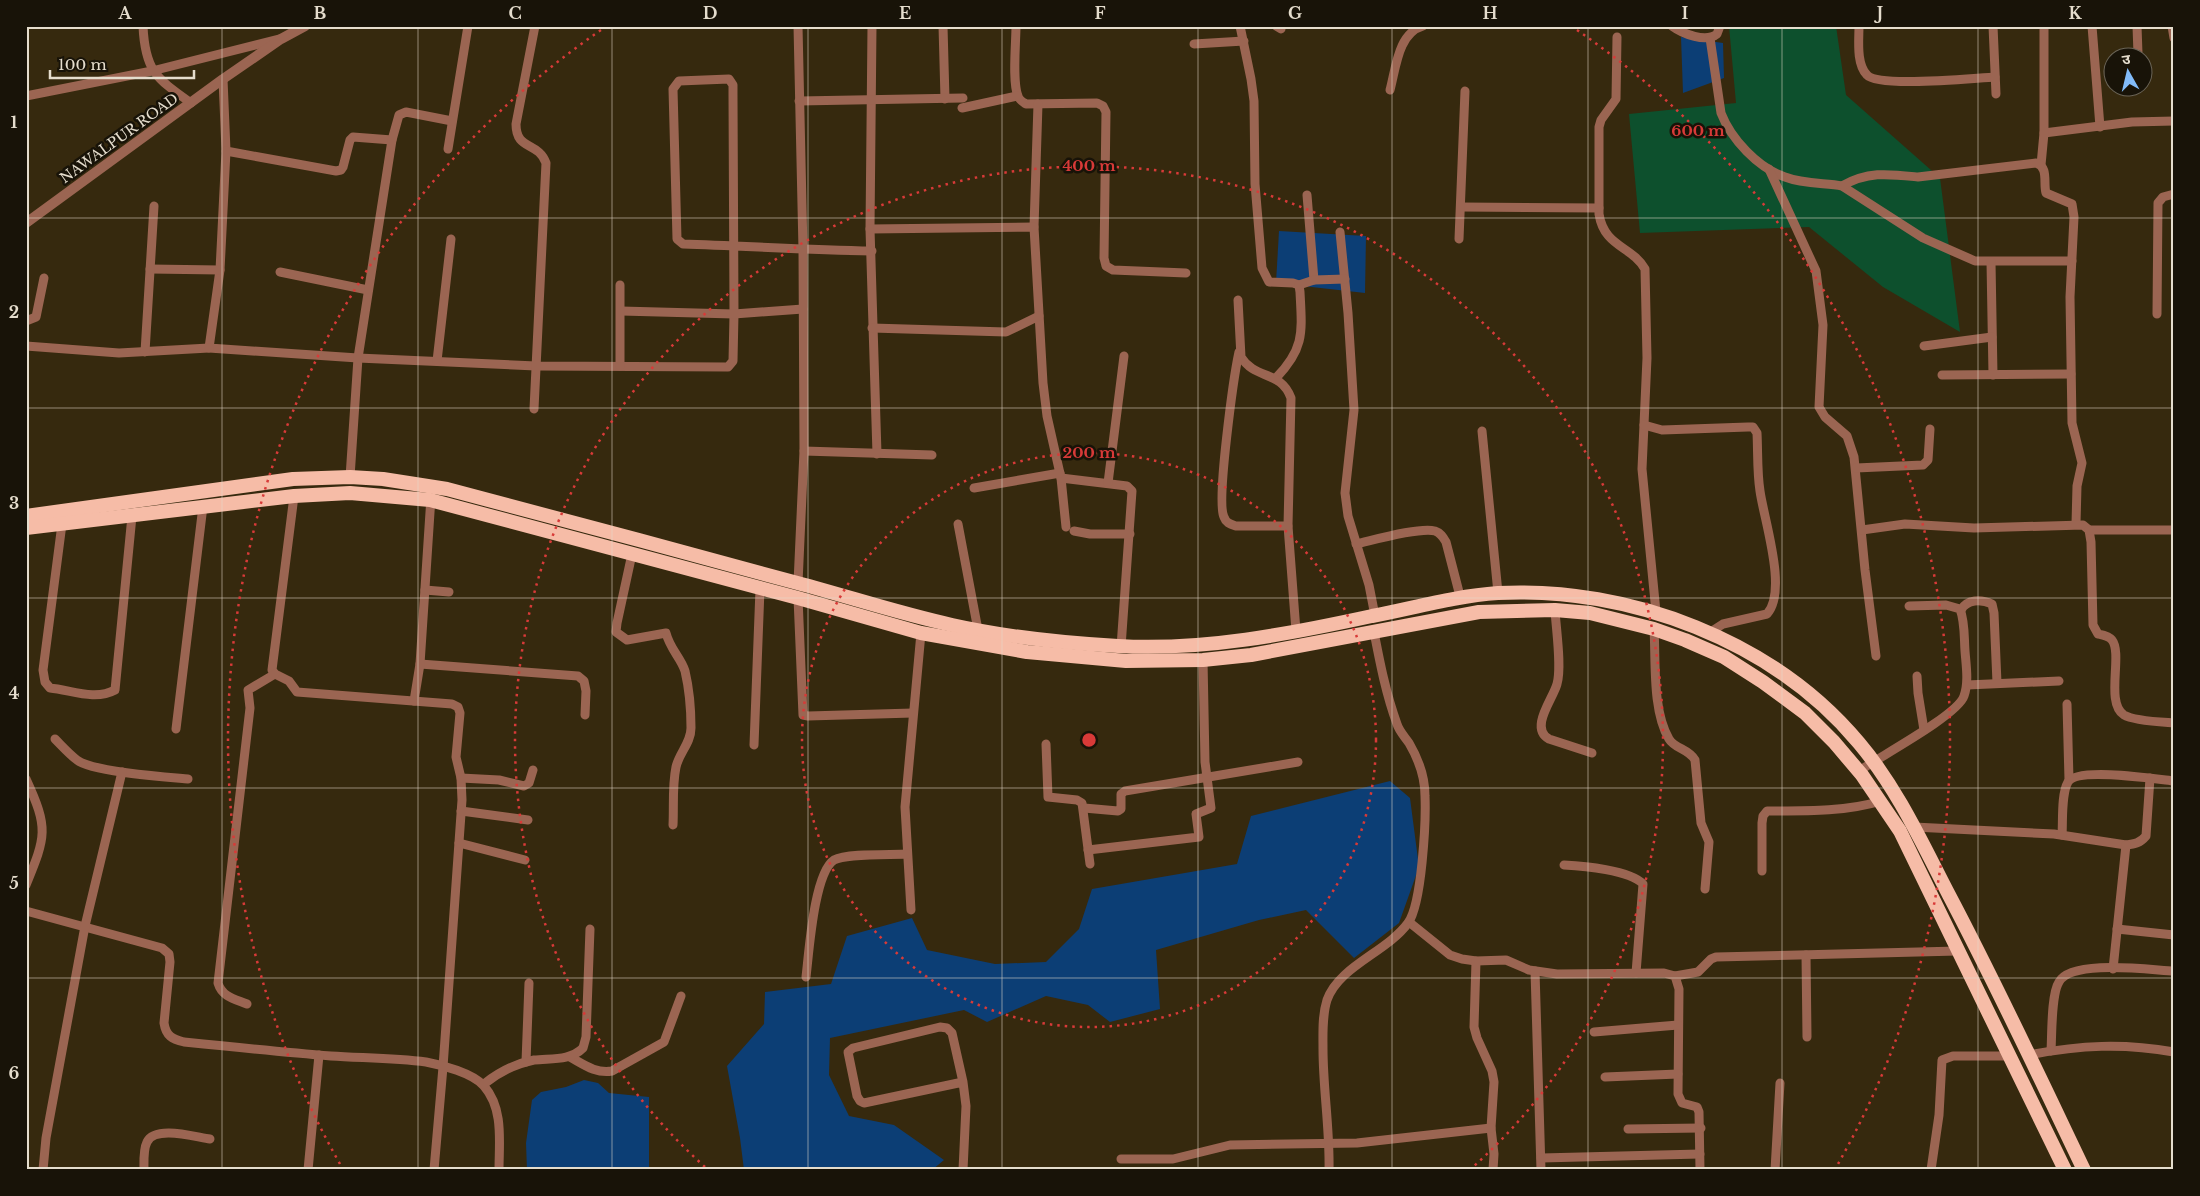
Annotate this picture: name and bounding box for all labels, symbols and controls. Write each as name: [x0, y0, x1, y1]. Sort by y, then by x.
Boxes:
text: A: [118, 3, 133, 23]
text: B: [314, 3, 327, 23]
text: C: [508, 3, 522, 23]
text: D: [703, 3, 717, 23]
text: E: [899, 3, 911, 23]
text: F: [1094, 3, 1106, 23]
text: G: [1288, 3, 1302, 23]
text: H: [1482, 3, 1498, 23]
text: I: [1682, 3, 1689, 23]
text: J: [1874, 3, 1883, 23]
text: K: [2068, 3, 2082, 23]
scale bar: [50, 48, 194, 80]
north arrow: [2102, 48, 2152, 98]
text: उ: [2121, 50, 2132, 69]
text: 100 m: [58, 55, 107, 74]
street label: NAWALPUR ROAD: [56, 89, 182, 187]
text: 1: [11, 112, 18, 132]
text: 600 m: [1671, 121, 1725, 140]
text: 400 m: [1062, 156, 1116, 175]
text: 2: [9, 302, 19, 322]
text: 200 m: [1063, 443, 1116, 462]
text: 3: [9, 493, 19, 513]
text: 4: [9, 683, 19, 703]
centre of rings: [1080, 731, 1098, 749]
text: 5: [9, 873, 19, 893]
text: 6: [9, 1063, 20, 1083]

